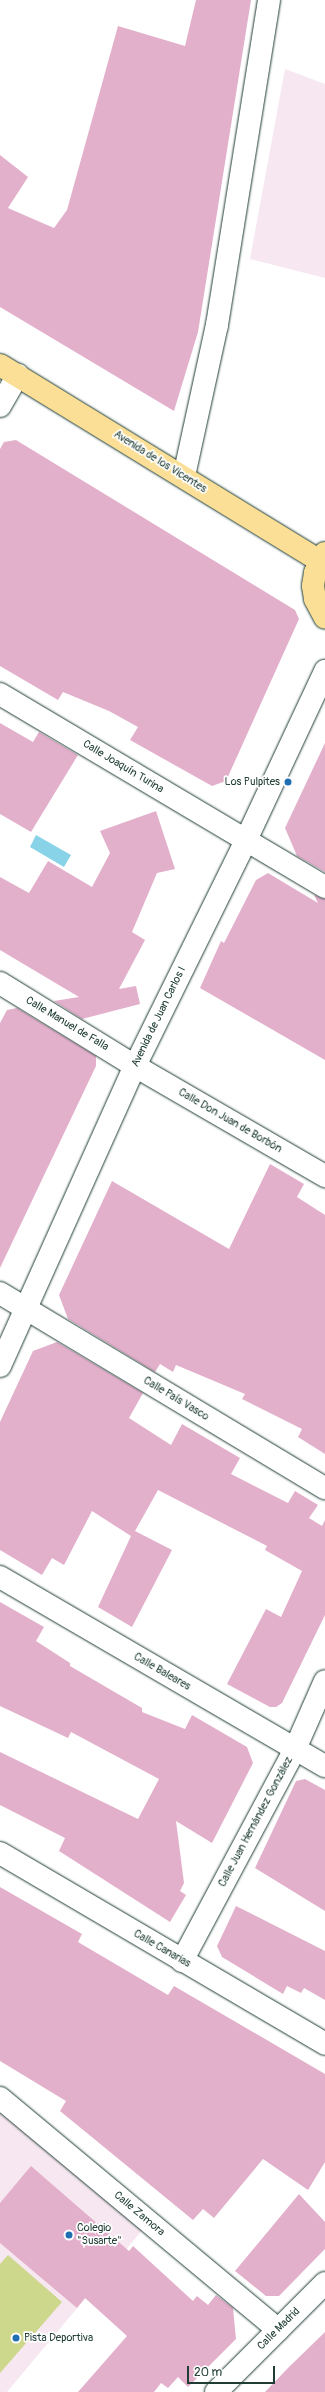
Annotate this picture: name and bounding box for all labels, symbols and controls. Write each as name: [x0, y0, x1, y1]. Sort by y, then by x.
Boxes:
street label: Avenida de los Vicentes: [111, 428, 209, 496]
street label: Calle Joaquín Turina: [80, 738, 166, 796]
place label: Los Pulpites: [224, 775, 280, 789]
marker: Los Pulpites: [283, 777, 293, 787]
street label: Avenida de Juan Carlos I: [129, 965, 189, 1069]
street label: Calle Manuel de Falla: [23, 994, 111, 1054]
street label: Calle Don Juan de Borbón: [176, 1086, 284, 1156]
street label: Calle País Vasco: [141, 1374, 211, 1424]
street label: Calle Baleares: [131, 1650, 193, 1694]
street label: Calle Juan Hernández González: [216, 1755, 296, 1889]
street label: Calle Canarias: [131, 1927, 193, 1971]
street label: Calle Zamora: [111, 2189, 167, 2239]
place label: Colegio "Susarte": [77, 2222, 122, 2248]
marker: Colegio "Susarte": [64, 2230, 74, 2240]
street label: Calle Madrid: [255, 2305, 303, 2353]
place label: Pista Deportiva: [24, 2331, 93, 2345]
marker: Pista Deportiva: [11, 2333, 21, 2343]
scale bar: [189, 2358, 277, 2384]
text: 20 m: [194, 2365, 222, 2380]

